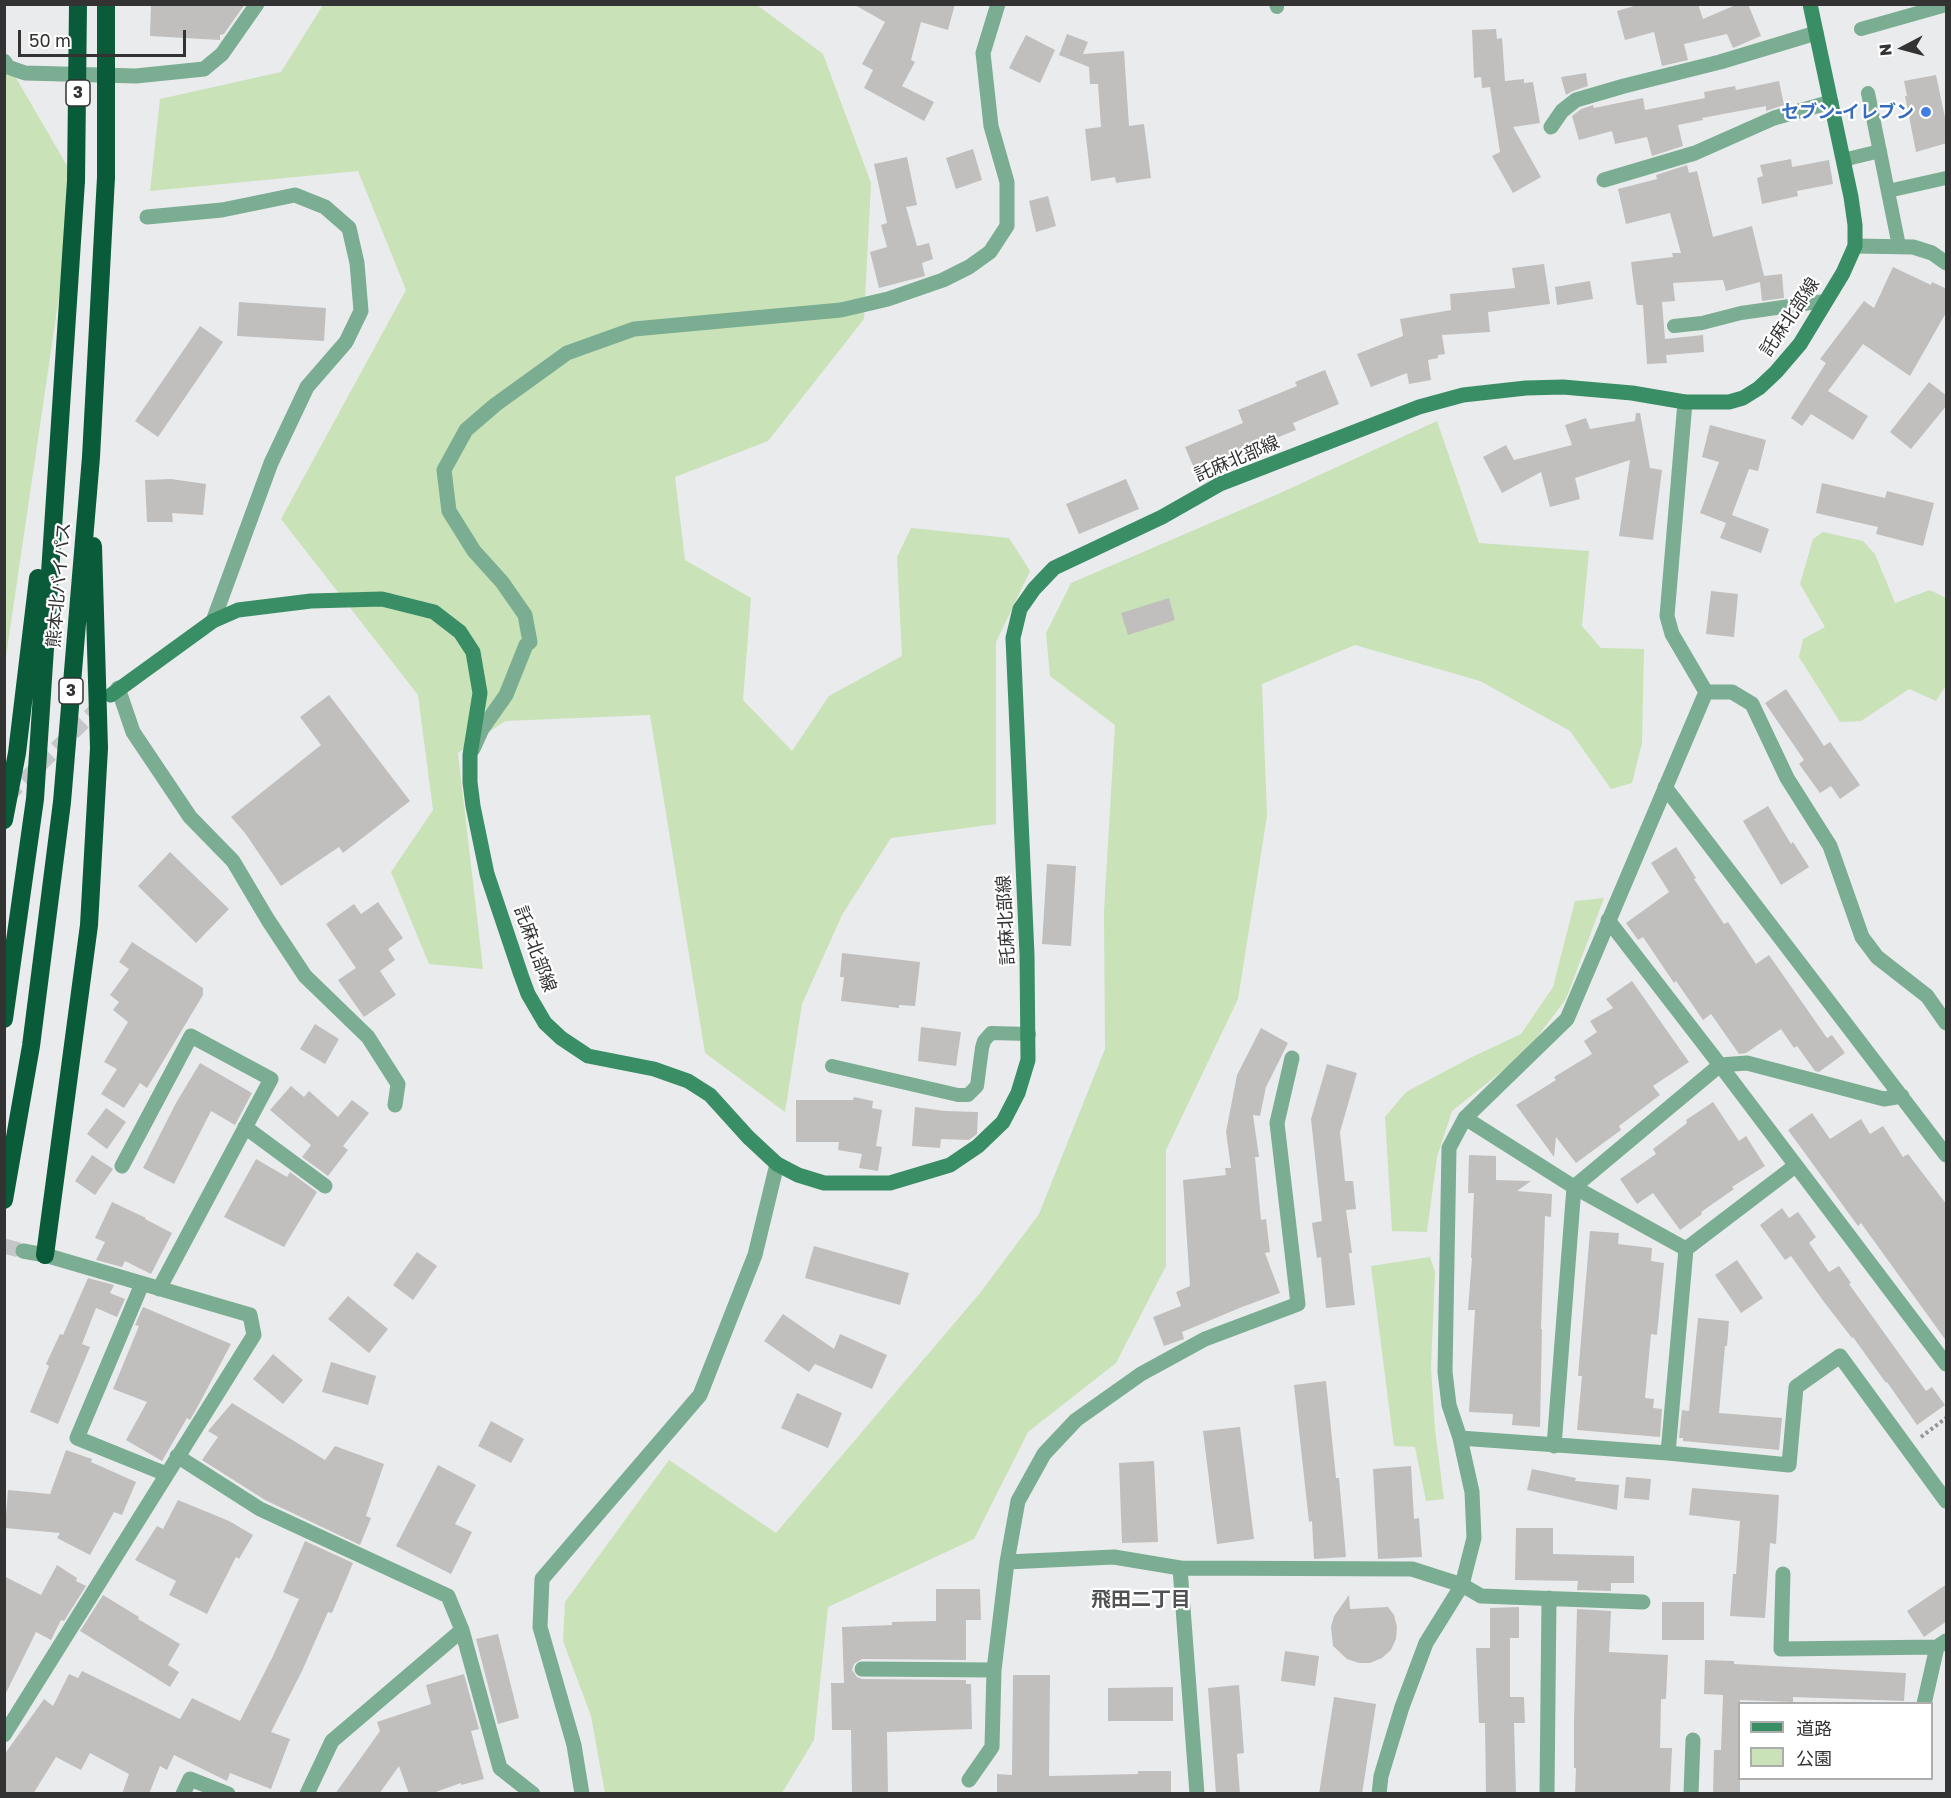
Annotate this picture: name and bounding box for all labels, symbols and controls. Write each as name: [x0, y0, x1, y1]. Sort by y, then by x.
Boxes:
scale bar: [21, 18, 189, 56]
north arrow: [1873, 18, 1933, 78]
text: 50 m: [29, 29, 71, 51]
text: N: [1875, 43, 1896, 57]
road number: 3: [66, 80, 90, 106]
place label: セブン-イレブン: [1781, 101, 1914, 123]
marker: セブン-イレブン: [1919, 105, 1933, 119]
street label: 託麻北部線: [1756, 274, 1824, 360]
street label: 託麻北部線: [1191, 431, 1283, 487]
street label: 熊本北バイパス: [43, 521, 75, 649]
road number: 3: [59, 678, 83, 704]
street label: 託麻北部線: [993, 874, 1019, 966]
street label: 託麻北部線: [509, 903, 561, 995]
district label: 飛田二丁目: [1091, 1588, 1191, 1612]
legend: [1738, 1702, 1933, 1780]
text: 道路: [1796, 1717, 1832, 1739]
text: 公園: [1796, 1747, 1832, 1769]

